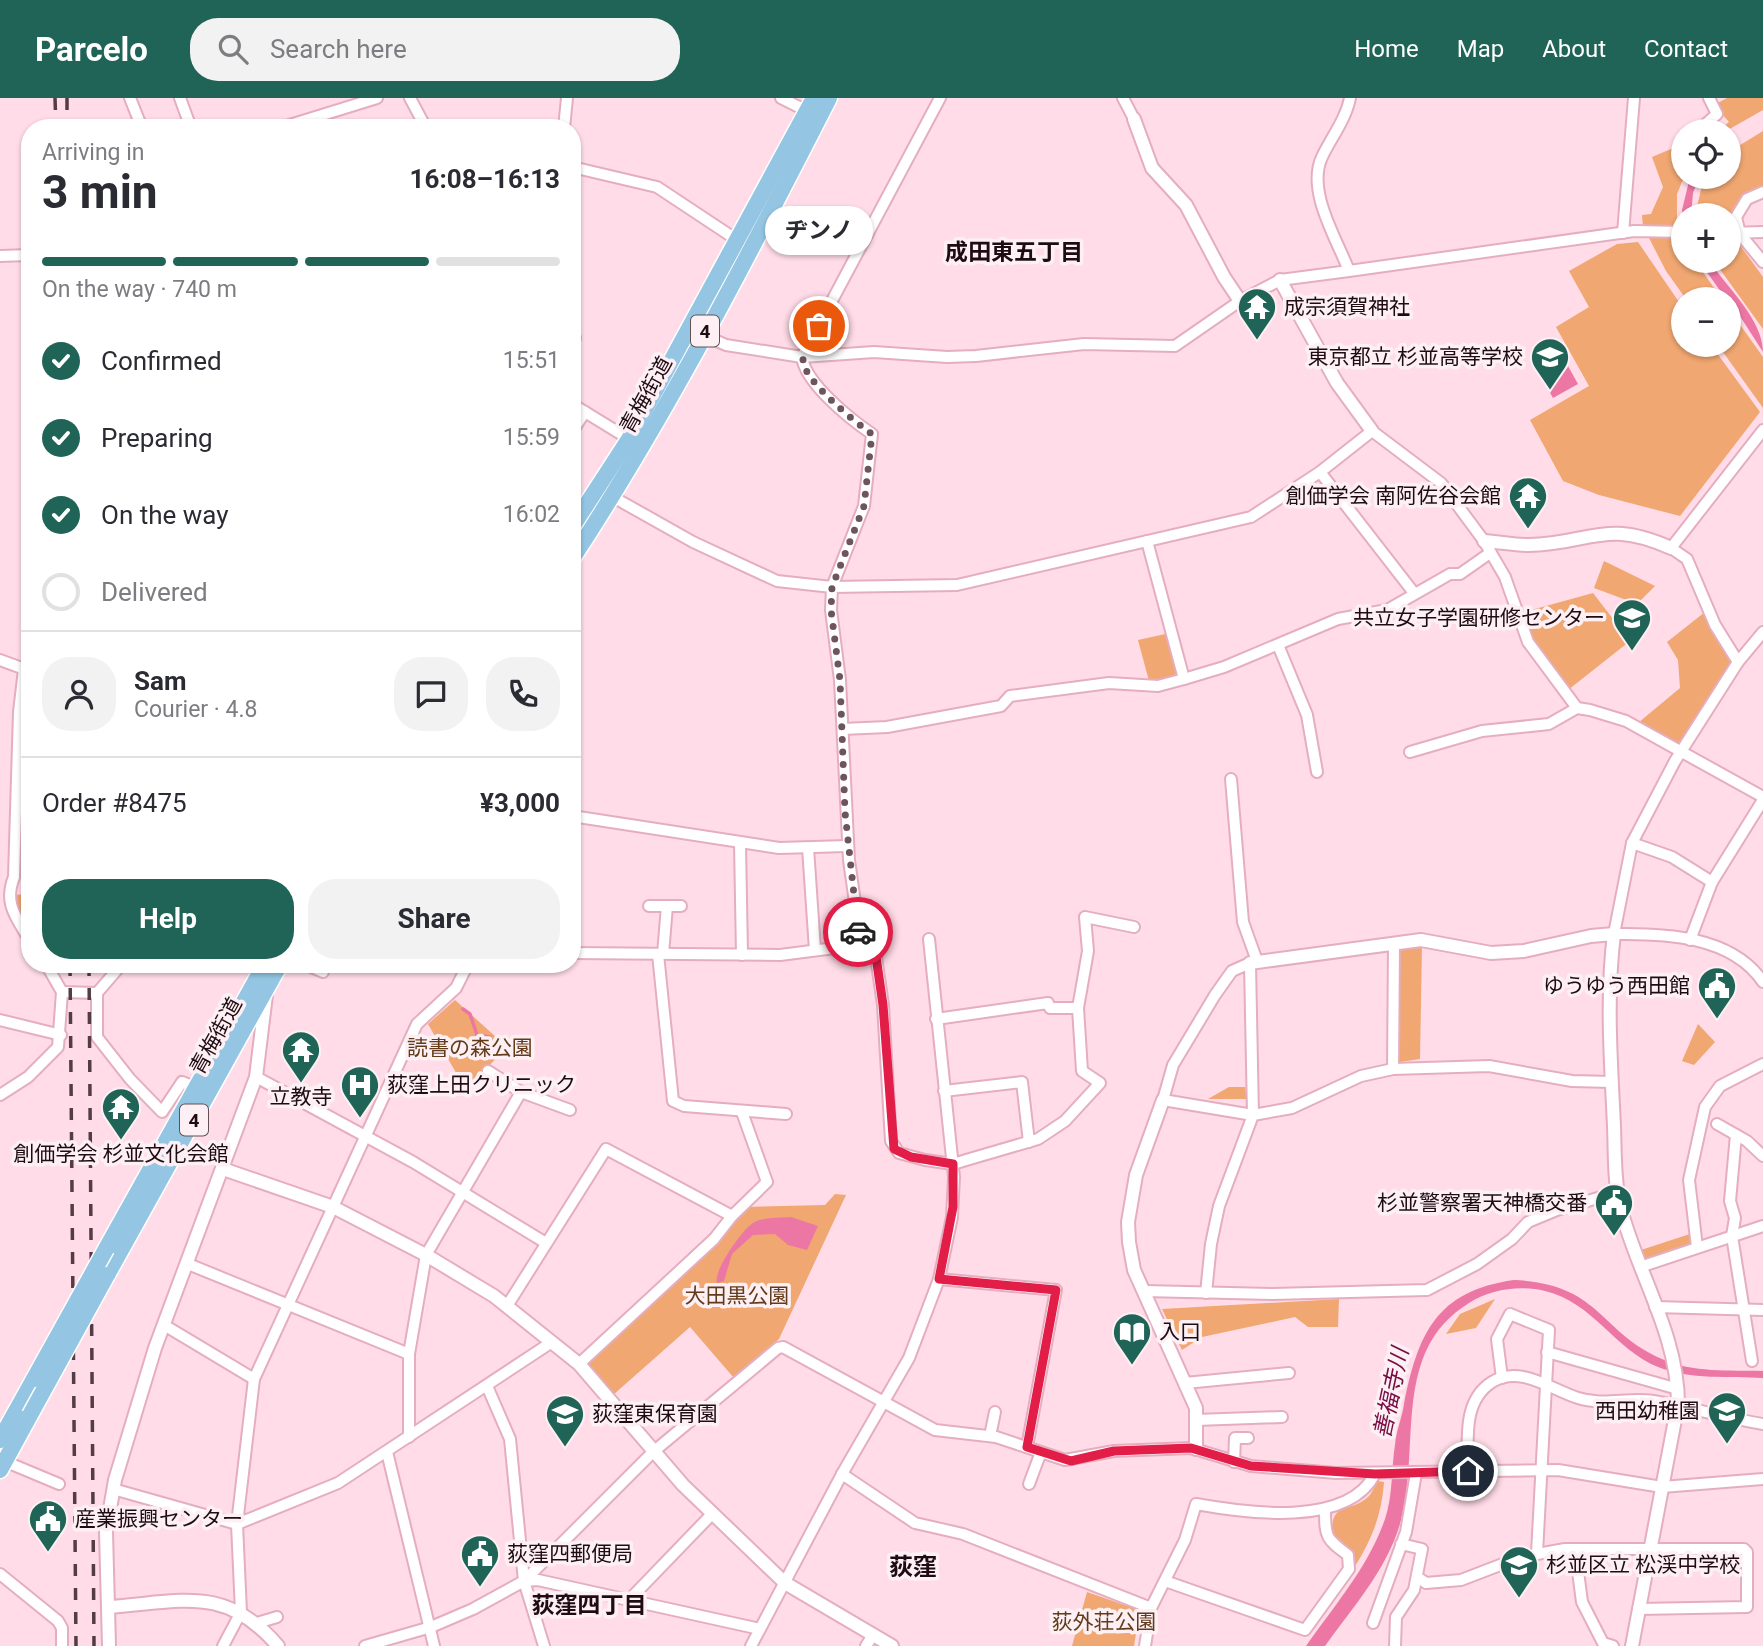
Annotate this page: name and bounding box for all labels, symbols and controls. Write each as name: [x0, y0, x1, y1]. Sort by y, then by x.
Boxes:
search box: [190, 18, 680, 81]
text: Parcelo: [35, 30, 148, 69]
icon: search: [214, 30, 252, 68]
text: Search here: [270, 34, 407, 64]
text: Home: [1354, 35, 1419, 63]
text: Map: [1457, 35, 1504, 63]
text: About: [1542, 35, 1606, 63]
text: Contact: [1644, 35, 1728, 63]
map controls: [1671, 119, 1741, 357]
button: locate: [1671, 119, 1741, 189]
text: Arriving in: [42, 139, 145, 166]
text: 16:08–16:13: [410, 164, 560, 194]
text: 3 min: [42, 165, 158, 219]
button: +: [1671, 203, 1741, 273]
callout: ヂンノ: [765, 207, 873, 256]
text: ヂンノ: [785, 217, 853, 244]
district label: 成田東五丁目: [945, 239, 1083, 266]
text: On the way · 740 m: [42, 276, 237, 303]
temple icon: 成宗須賀神社: [1236, 286, 1278, 341]
button: −: [1671, 287, 1741, 357]
place label: 成宗須賀神社: [1284, 295, 1410, 319]
pin: [789, 296, 849, 356]
icon: bag: [800, 307, 838, 345]
road number: 4: [691, 316, 719, 346]
school or university icon: 東京都立 杉並高等学校: [1529, 336, 1571, 391]
icon: check: [42, 342, 80, 380]
place label: 東京都立 杉並高等学校: [1308, 345, 1523, 369]
text: Confirmed: [101, 346, 222, 376]
text: 15:51: [503, 347, 560, 374]
street label: 青梅街道: [615, 352, 677, 438]
icon: check: [42, 419, 80, 457]
text: Preparing: [101, 423, 213, 453]
text: 15:59: [503, 424, 560, 451]
temple icon: 創価学会 南阿佐谷会館: [1507, 475, 1549, 530]
place label: 創価学会 南阿佐谷会館: [1286, 484, 1501, 508]
icon: check: [42, 496, 80, 534]
text: On the way: [101, 500, 229, 530]
text: 16:02: [503, 501, 560, 528]
text: Delivered: [101, 577, 208, 607]
school or university icon: 共立女子学園研修センター: [1611, 597, 1653, 652]
place label: 共立女子学園研修センター: [1353, 606, 1605, 630]
button: person: [42, 657, 116, 731]
button: chat: [394, 657, 468, 731]
button: phone: [486, 657, 560, 731]
text: Sam: [134, 666, 186, 696]
text: Courier · 4.8: [134, 696, 257, 723]
text: Order #8475: [42, 788, 187, 818]
text: ¥3,000: [480, 788, 560, 818]
button: Help: [42, 879, 294, 959]
button: Share: [308, 879, 560, 959]
courier: [823, 897, 893, 967]
icon: car: [839, 913, 877, 951]
public building icon: ゆうゆう西田館: [1696, 965, 1738, 1020]
place label: ゆうゆう西田館: [1543, 974, 1690, 998]
street label: 青梅街道: [185, 993, 247, 1079]
temple icon: 立教寺: [280, 1029, 322, 1084]
park label: 読書の森公園: [407, 1036, 533, 1060]
hospital icon: 荻窪上田クリニック: [339, 1064, 381, 1119]
place label: 荻窪上田クリニック: [387, 1073, 576, 1097]
place label: 立教寺: [270, 1085, 333, 1109]
temple icon: 創価学会 杉並文化会館: [100, 1086, 142, 1141]
road number: 4: [180, 1104, 208, 1136]
place label: 創価学会 杉並文化会館: [13, 1142, 229, 1166]
public building icon: 杉並警察署天神橋交番: [1593, 1182, 1635, 1237]
place label: 杉並警察署天神橋交番: [1377, 1191, 1587, 1215]
park label: 大田黒公園: [685, 1284, 790, 1308]
library icon: 入口: [1111, 1311, 1153, 1366]
place label: 入口: [1159, 1320, 1201, 1344]
water label: 善福寺川: [1369, 1342, 1415, 1441]
school or university icon: 西田幼稚園: [1706, 1390, 1748, 1445]
school or university icon: 荻窪東保育園: [544, 1393, 586, 1448]
place label: 西田幼稚園: [1595, 1399, 1700, 1423]
place label: 荻窪東保育園: [592, 1402, 718, 1426]
pin: [1438, 1441, 1498, 1501]
icon: home: [1449, 1452, 1487, 1490]
public building icon: 産業振興センター: [27, 1498, 69, 1553]
place label: 産業振興センター: [75, 1507, 243, 1531]
public building icon: 荻窪四郵便局: [459, 1533, 501, 1588]
place label: 荻窪四郵便局: [507, 1542, 633, 1566]
school or university icon: 杉並区立 松渓中学校: [1498, 1544, 1540, 1599]
district label: 荻窪: [889, 1553, 937, 1581]
place label: 杉並区立 松渓中学校: [1546, 1553, 1740, 1577]
district label: 荻窪四丁目: [532, 1592, 647, 1619]
park label: 荻外荘公園: [1052, 1610, 1157, 1634]

